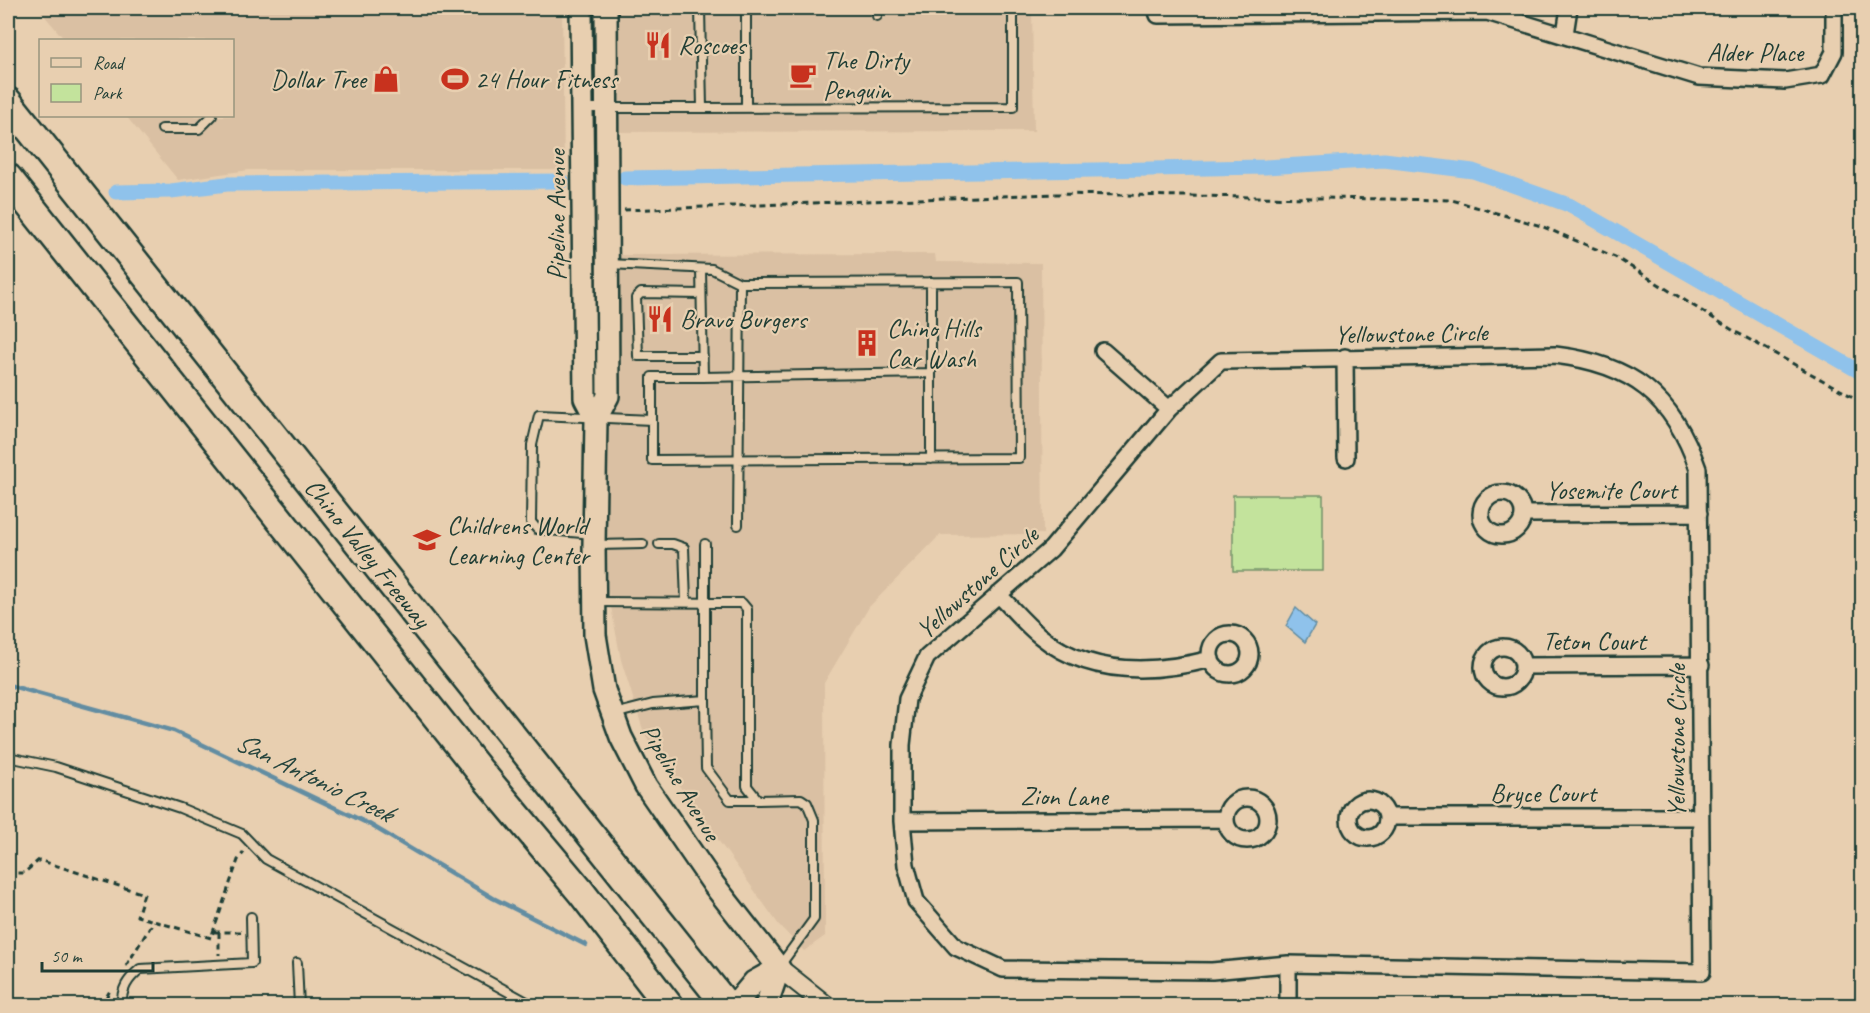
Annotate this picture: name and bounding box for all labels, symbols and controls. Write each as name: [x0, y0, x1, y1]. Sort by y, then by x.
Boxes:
place label: Roscoes: [678, 29, 748, 62]
restaurant icon: Roscoes: [643, 30, 673, 60]
street label: Alder Place: [1707, 36, 1805, 69]
legend: [39, 39, 234, 117]
place label: The Dirty Penguin: [823, 44, 911, 107]
text: Road: [93, 52, 126, 74]
cafe icon: The Dirty Penguin: [788, 60, 818, 90]
place label: Dollar Tree: [271, 63, 369, 96]
place label: 24 Hour Fitness: [475, 63, 619, 96]
shop icon: Dollar Tree: [371, 64, 401, 94]
sports icon: 24 Hour Fitness: [440, 64, 470, 94]
text: Park: [93, 82, 123, 104]
street label: Pipeline Avenue: [540, 147, 573, 280]
place label: Bravo Burgers: [680, 303, 809, 336]
restaurant icon: Bravo Burgers: [645, 304, 675, 334]
place label: Chino Hills Car Wash: [887, 312, 983, 375]
street label: Yellowstone Circle: [1334, 316, 1489, 351]
building icon: Chino Hills Car Wash: [852, 328, 882, 358]
street label: Chino Valley Freeway: [297, 472, 439, 636]
street label: Yosemite Court: [1545, 474, 1679, 507]
place label: Childrens World Learning Center: [447, 509, 592, 572]
street label: Yellowstone Circle: [909, 518, 1046, 646]
school or university icon: Childrens World Learning Center: [412, 525, 442, 555]
street label: Teton Court: [1542, 625, 1648, 658]
street label: Yellowstone Circle: [1660, 663, 1693, 818]
street label: Pipeline Avenue: [633, 718, 730, 849]
water label: San Antonio Creek: [230, 724, 403, 832]
street label: Bryce Court: [1490, 777, 1598, 810]
street label: Zion Lane: [1020, 780, 1110, 813]
scale bar: [42, 935, 153, 973]
text: 50 m: [51, 945, 84, 967]

